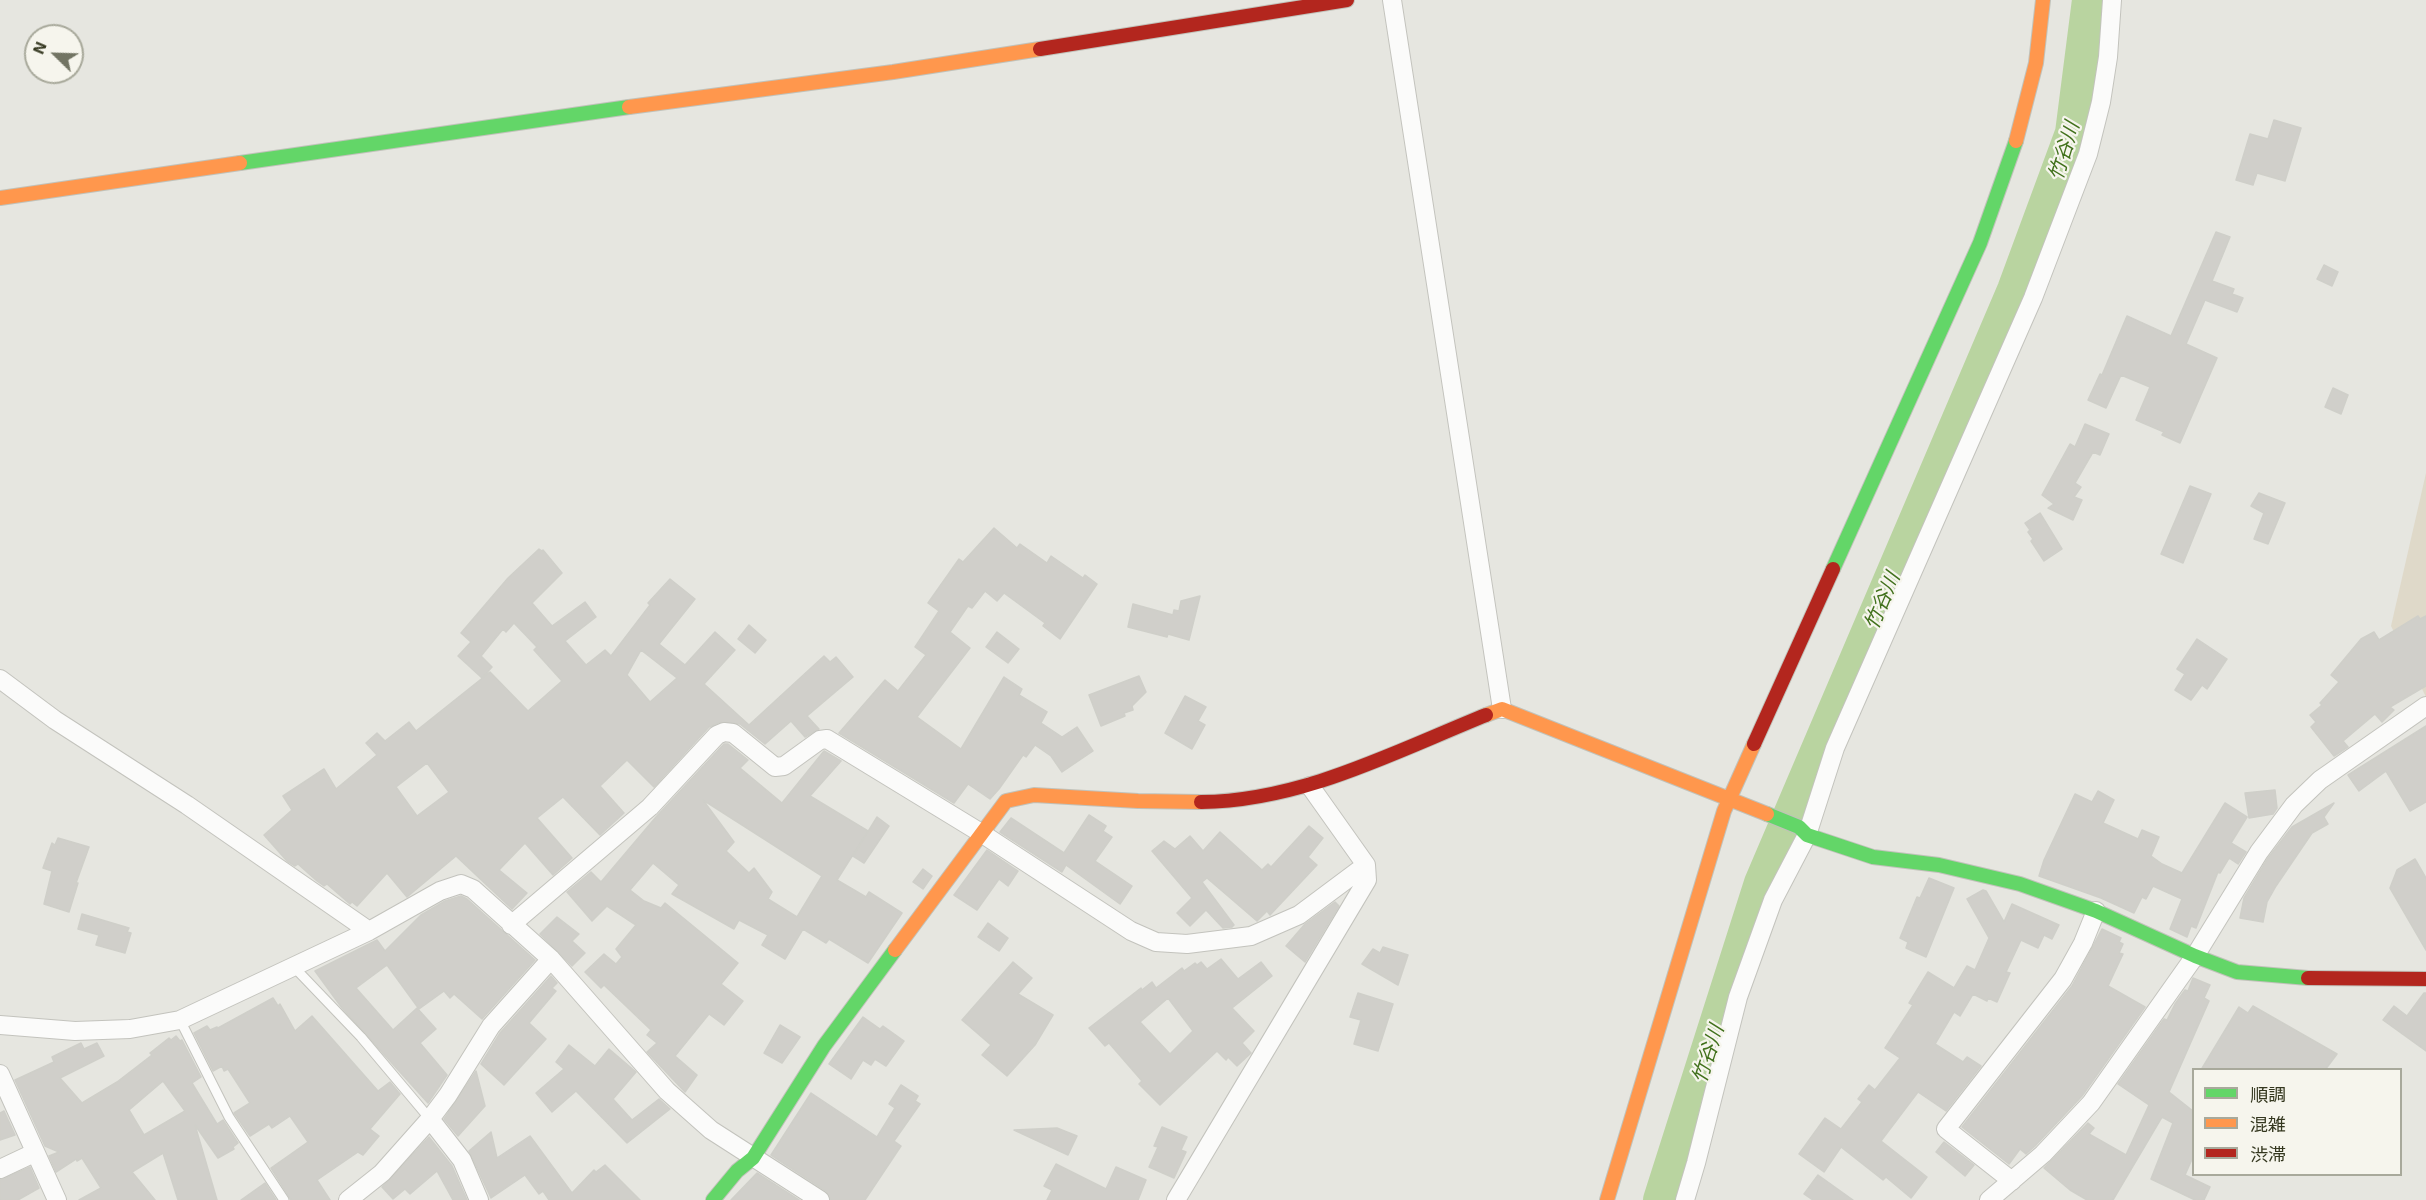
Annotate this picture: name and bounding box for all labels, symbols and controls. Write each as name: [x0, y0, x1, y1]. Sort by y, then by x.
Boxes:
north arrow: [24, 24, 84, 84]
text: N: [28, 39, 50, 57]
water label: 竹谷川: [2044, 119, 2084, 183]
water label: 竹谷川: [1859, 569, 1905, 633]
water label: 竹谷川: [1687, 1022, 1729, 1086]
legend: [2192, 1068, 2402, 1176]
text: 順調: [2250, 1083, 2286, 1105]
text: 混雑: [2250, 1113, 2286, 1135]
text: 渋滞: [2250, 1143, 2286, 1165]

